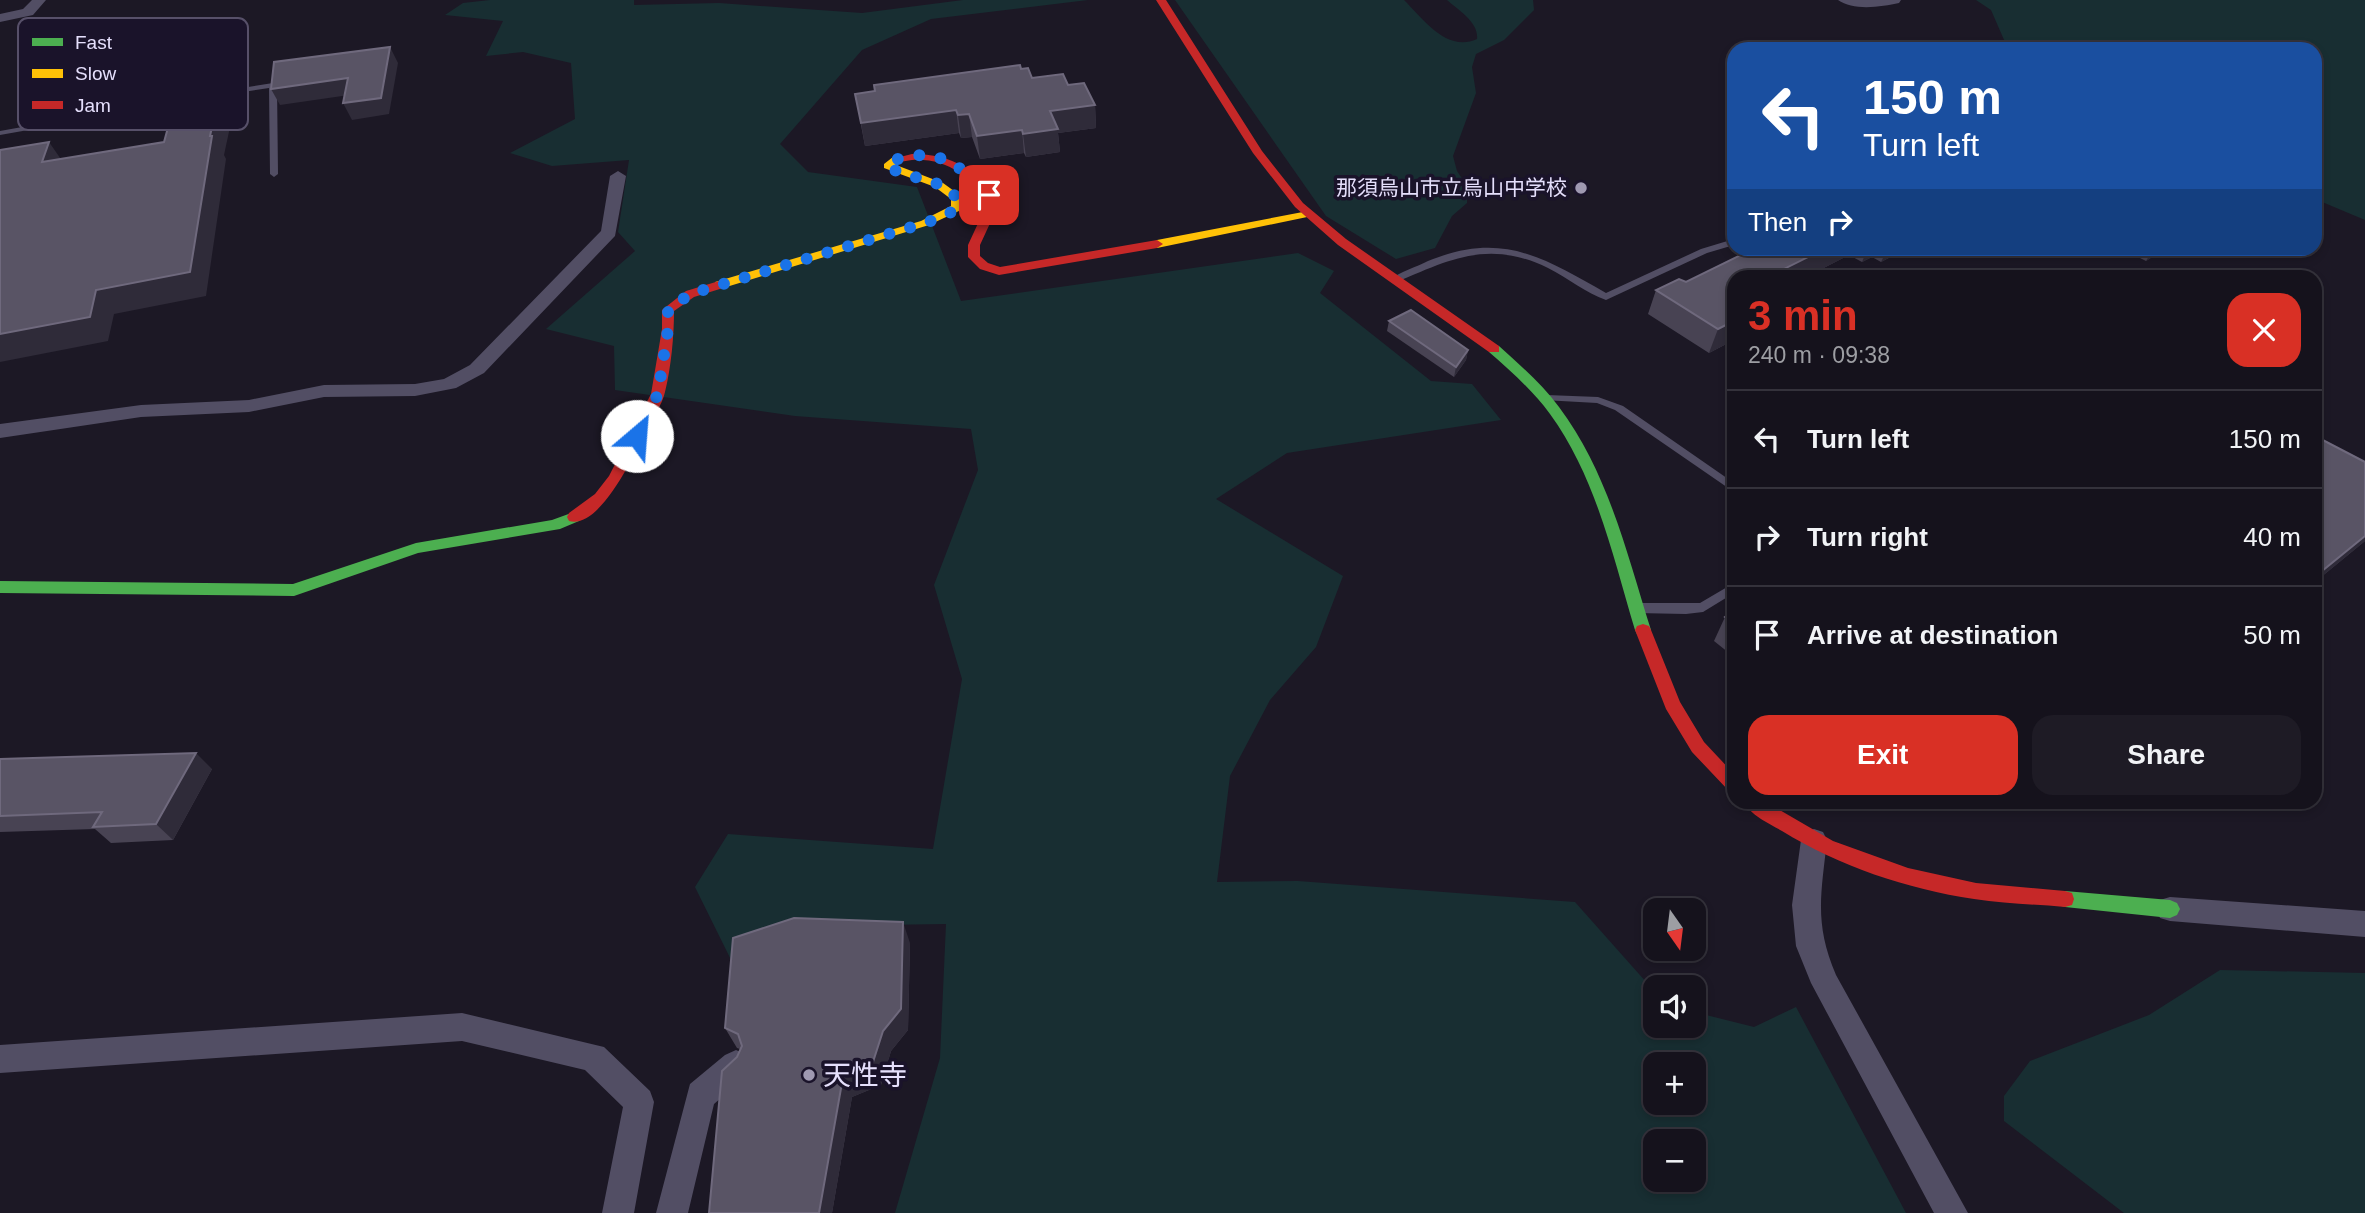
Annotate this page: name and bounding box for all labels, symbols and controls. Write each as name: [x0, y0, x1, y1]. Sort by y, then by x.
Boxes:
legend: [18, 18, 248, 130]
text: Fast: [75, 32, 113, 53]
text: Slow: [75, 63, 116, 84]
icon: left: [1748, 70, 1839, 161]
text: 150 m: [1863, 70, 2002, 124]
text: Jam: [75, 95, 111, 116]
text: Turn left: [1863, 127, 1979, 163]
pin: [959, 165, 1019, 225]
icon: arrive: [970, 176, 1008, 214]
place label: 那須烏山市立烏山中学校: [1336, 176, 1567, 199]
marker: 那須烏山市立烏山中学校: [1573, 180, 1589, 196]
icon: right: [1821, 203, 1859, 241]
text: Then: [1748, 207, 1807, 237]
text: 3 min: [1748, 292, 1858, 339]
button: close: [2227, 293, 2301, 367]
text: 240 m · 09:38: [1748, 342, 1890, 368]
position arrow: [600, 399, 674, 473]
icon: left: [1748, 420, 1786, 458]
text: Turn left: [1807, 424, 1909, 454]
text: 150 m: [2229, 424, 2301, 454]
icon: right: [1748, 518, 1786, 556]
text: Turn right: [1807, 522, 1928, 552]
text: 40 m: [2243, 522, 2301, 552]
icon: arrive: [1748, 616, 1786, 654]
text: Arrive at destination: [1807, 620, 2058, 650]
text: 50 m: [2243, 620, 2301, 650]
button: Exit: [1748, 715, 2018, 795]
button: Share: [2032, 715, 2301, 795]
north arrow: [1643, 898, 1706, 961]
map controls: [1643, 898, 1706, 1192]
button: sound: [1643, 975, 1706, 1038]
button: +: [1643, 1052, 1706, 1115]
place label: 天性寺: [823, 1060, 907, 1091]
marker: 天性寺: [801, 1067, 817, 1083]
button: −: [1643, 1129, 1706, 1192]

